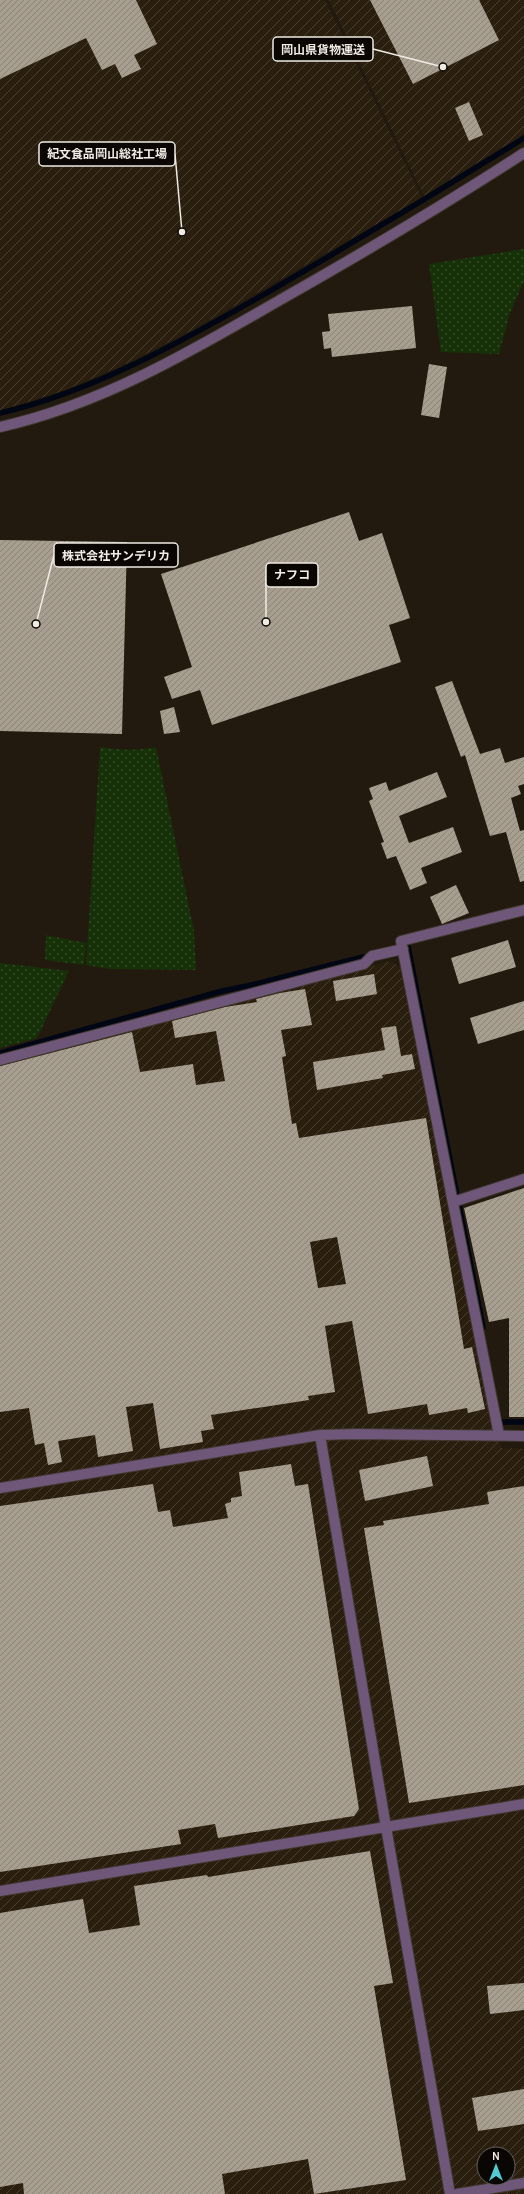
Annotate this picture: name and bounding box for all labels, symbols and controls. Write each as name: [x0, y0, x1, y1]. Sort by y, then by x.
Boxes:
callout: 岡山県貨物運送: [273, 37, 373, 61]
text: 岡山県貨物運送: [281, 43, 365, 57]
callout: 紀文食品岡山総社工場: [39, 142, 175, 166]
text: 紀文食品岡山総社工場: [47, 147, 167, 161]
callout: 株式会社サンデリカ: [54, 543, 178, 567]
text: 株式会社サンデリカ: [62, 549, 170, 563]
callout: ナフコ: [266, 563, 318, 587]
text: ナフコ: [274, 568, 310, 582]
north arrow: [476, 2146, 516, 2186]
text: N: [492, 2150, 500, 2163]

